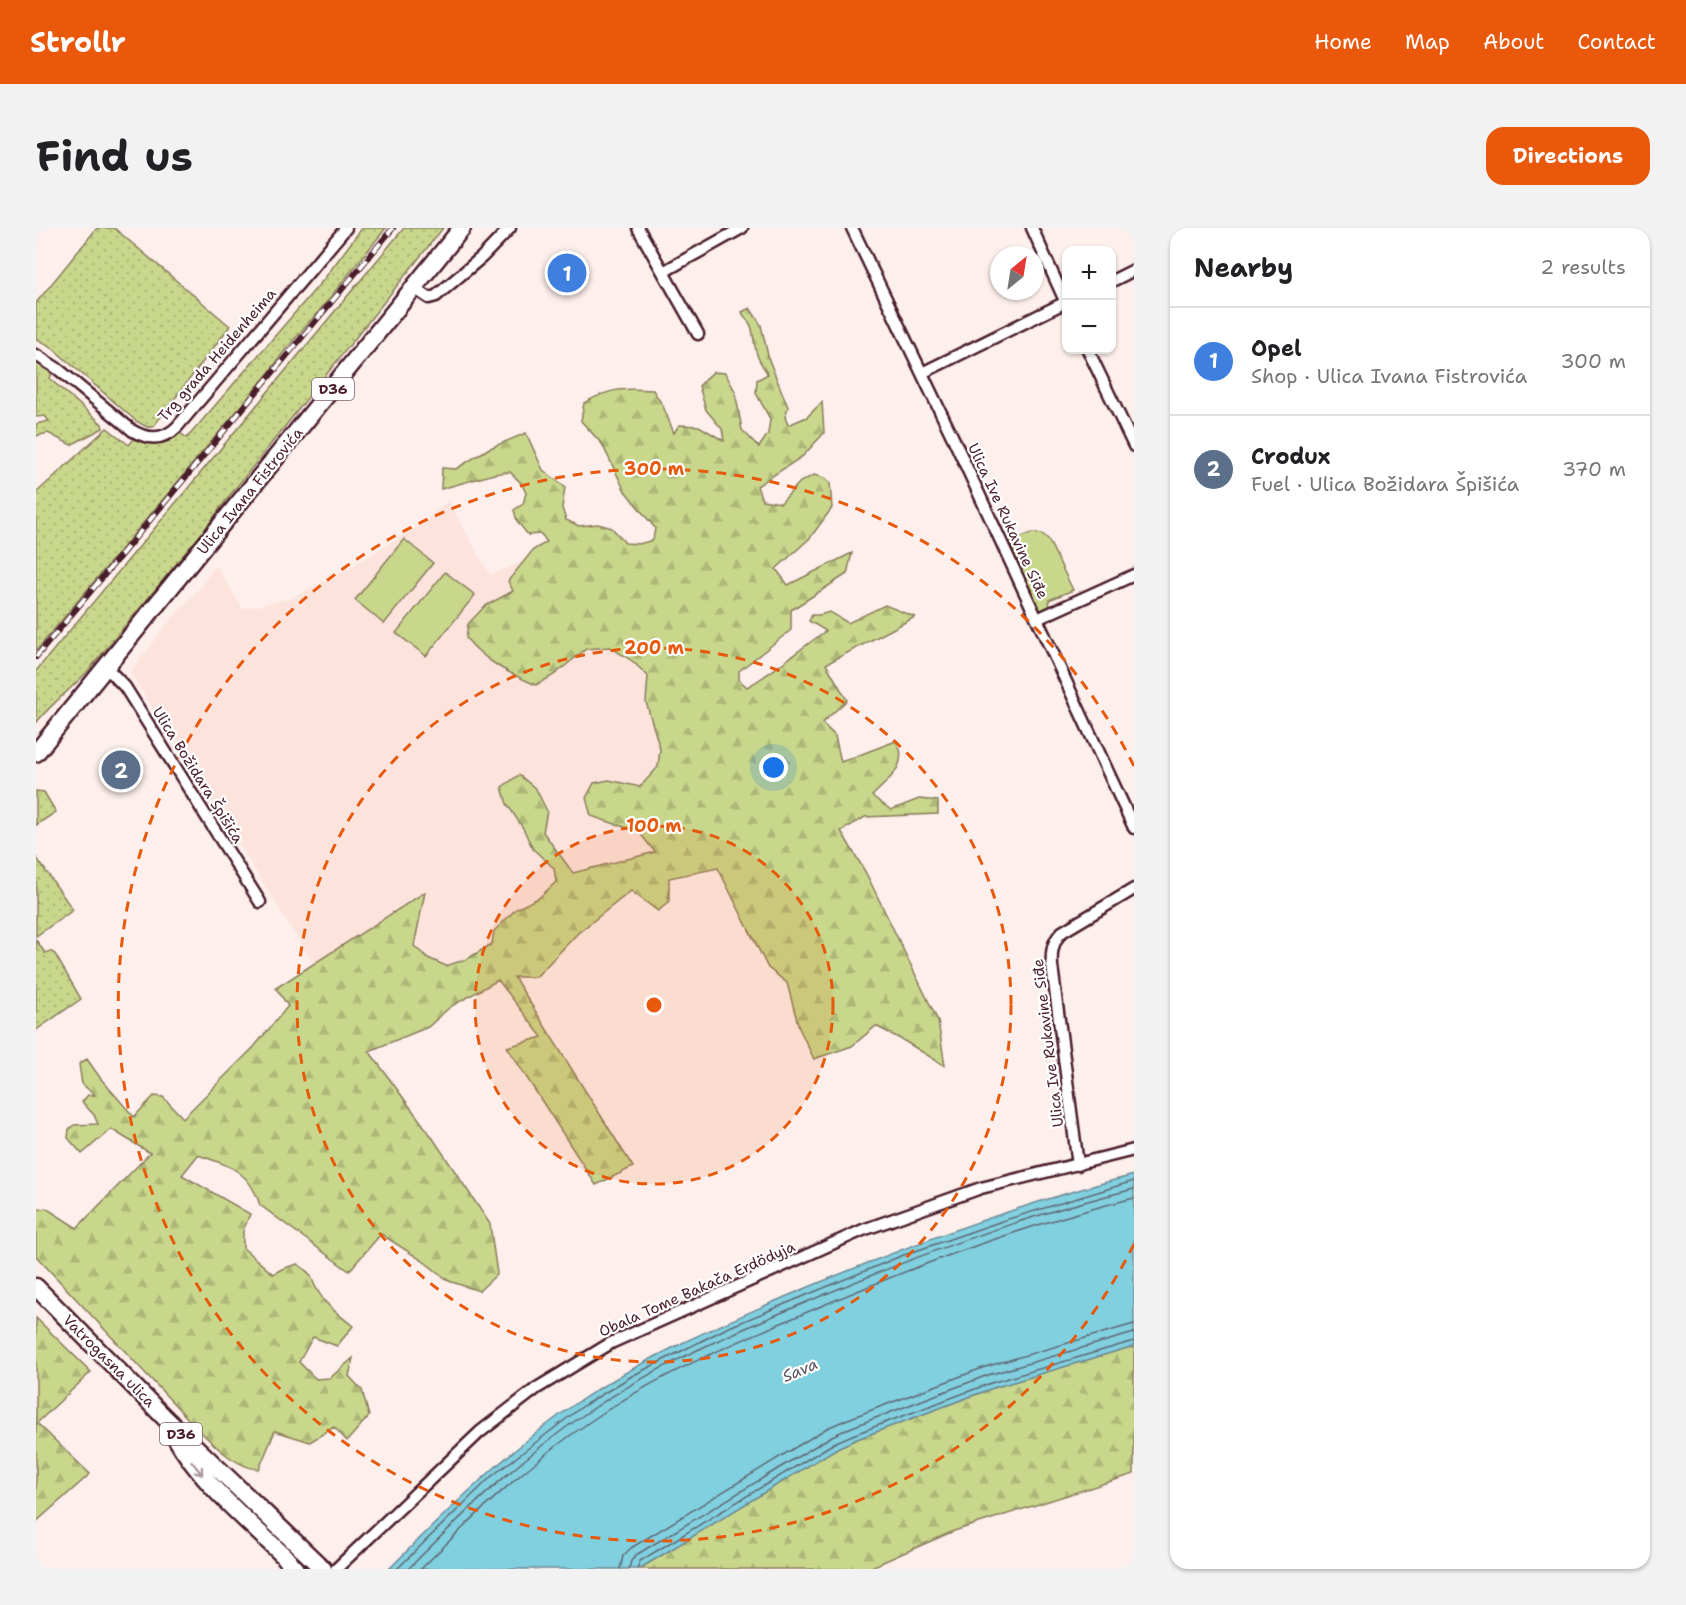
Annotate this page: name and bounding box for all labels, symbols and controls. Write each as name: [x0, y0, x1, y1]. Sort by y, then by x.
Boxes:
text: Strollr: [30, 23, 126, 61]
text: Home: [1314, 28, 1372, 56]
text: Map: [1405, 28, 1450, 56]
text: About: [1483, 28, 1544, 56]
text: Contact: [1577, 28, 1656, 56]
button: Directions: [1486, 127, 1650, 185]
text: Find us: [36, 128, 193, 184]
north arrow: [990, 246, 1044, 300]
map controls: [1062, 246, 1116, 354]
button: +: [1062, 246, 1116, 300]
pin: 1: [548, 250, 586, 296]
text: Nearby: [1194, 250, 1293, 285]
text: 2 results: [1540, 254, 1626, 280]
street label: Trg grada Heidenheima: [154, 284, 281, 426]
button: −: [1062, 300, 1116, 354]
text: Opel: [1251, 334, 1302, 363]
text: 1: [1209, 348, 1218, 374]
text: 300 m: [1560, 348, 1626, 374]
text: Shop · Ulica Ivana Fistrovića: [1251, 363, 1527, 389]
road number: D36: [312, 378, 354, 400]
street label: Ulica Ivana Fistrovića: [193, 423, 308, 559]
street label: Ulica Ive Rukavine Siđe: [963, 440, 1053, 602]
text: Crodux: [1251, 442, 1330, 471]
text: 2: [1207, 456, 1221, 482]
text: 370 m: [1562, 456, 1626, 482]
text: 300 m: [624, 457, 685, 481]
text: Fuel · Ulica Božidara Špišića: [1251, 471, 1519, 497]
text: 200 m: [624, 636, 685, 660]
street label: Ulica Božidara Špišića: [148, 702, 249, 848]
pin: 2: [102, 748, 140, 792]
your location: [759, 753, 788, 782]
text: 100 m: [626, 814, 682, 838]
street label: Ulica Ive Rukavine Siđe: [1028, 958, 1068, 1128]
centre of rings: [644, 995, 664, 1015]
street label: Obala Tome Bakača Erdödyja: [596, 1236, 799, 1341]
street label: Vatrogasna ulica: [58, 1310, 160, 1412]
water label: Sava: [779, 1353, 821, 1387]
road number: D36: [160, 1423, 202, 1445]
one-way arrow: [190, 1460, 203, 1476]

